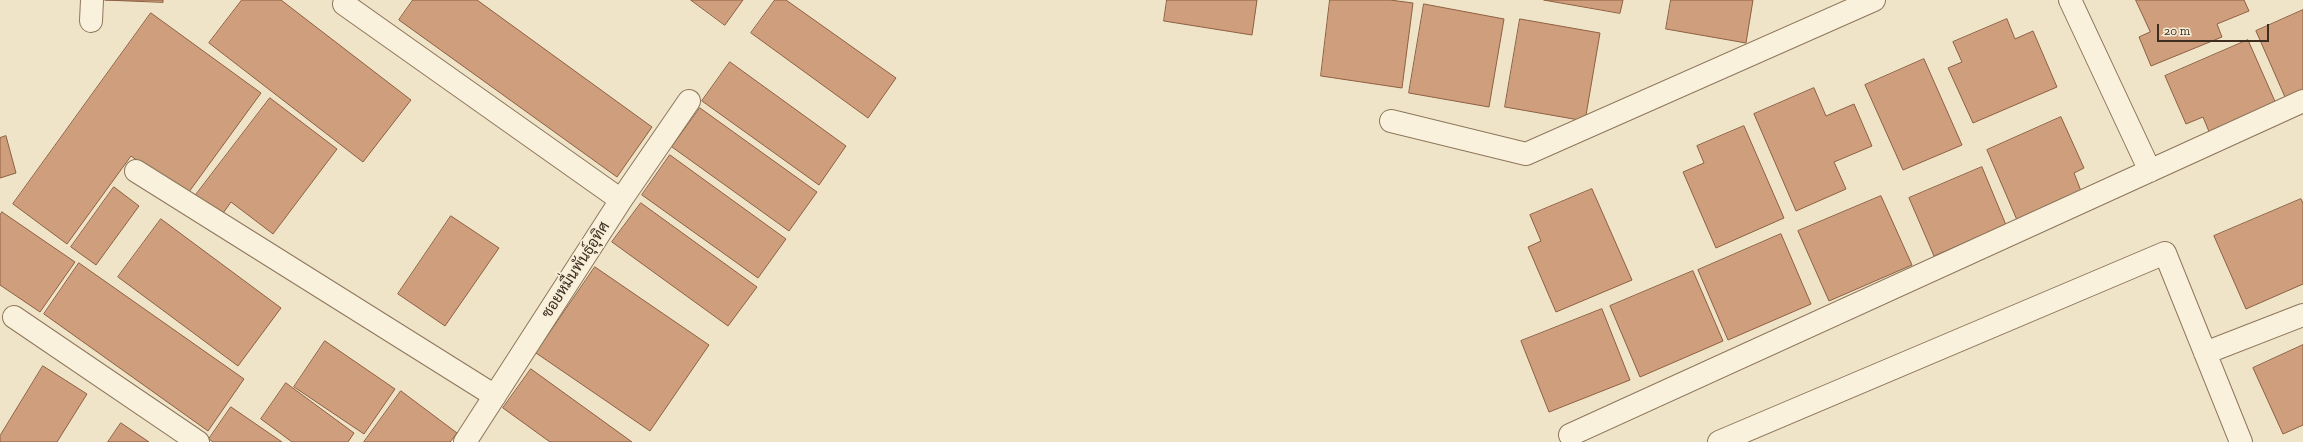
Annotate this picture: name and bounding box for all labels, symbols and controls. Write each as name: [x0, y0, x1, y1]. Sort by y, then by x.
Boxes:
scale bar: [2159, 16, 2271, 42]
text: 20 m: [2164, 24, 2190, 38]
street label: ซอยหมื่นพันธุ์อุทิศ: [538, 219, 614, 321]

